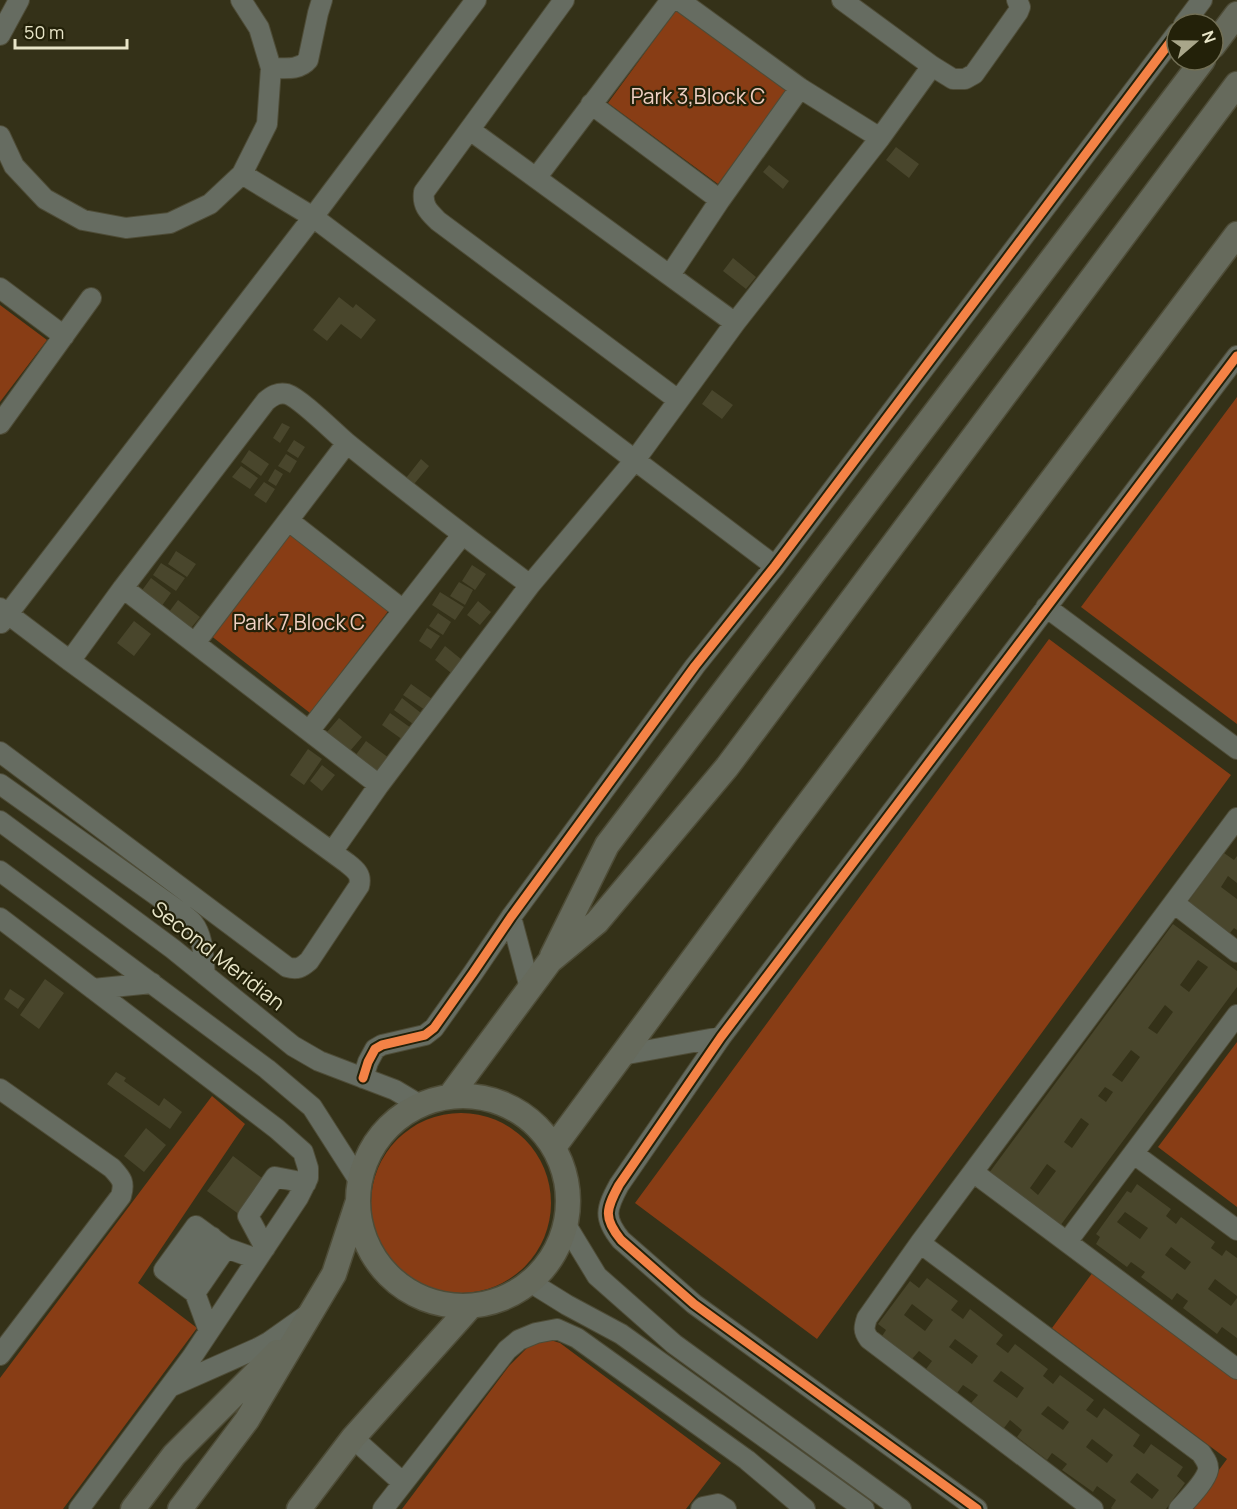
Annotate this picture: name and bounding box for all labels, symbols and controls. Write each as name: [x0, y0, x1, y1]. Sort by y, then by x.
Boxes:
scale bar: [15, 12, 128, 50]
north arrow: [1165, 12, 1225, 72]
text: 50 m: [24, 20, 64, 44]
text: N: [1197, 28, 1221, 46]
park label: Park 3,Block C: [631, 82, 765, 110]
park label: Park 7,Block C: [233, 608, 365, 636]
street label: Second Meridian: [146, 894, 291, 1016]

